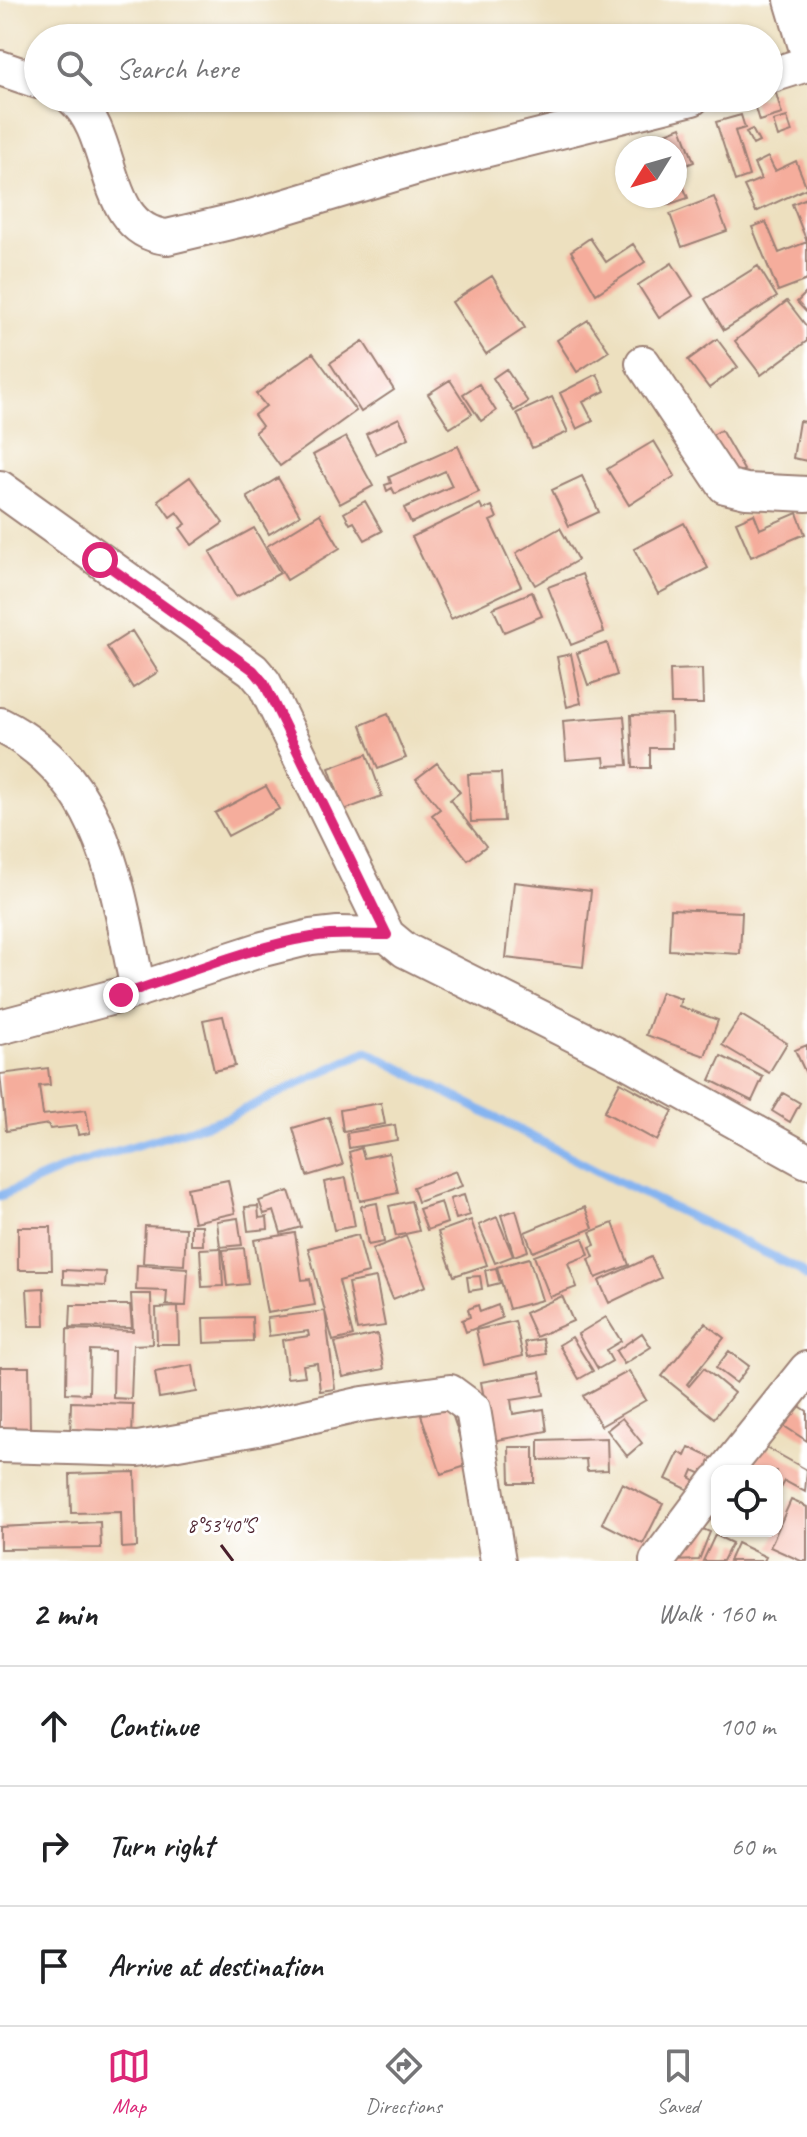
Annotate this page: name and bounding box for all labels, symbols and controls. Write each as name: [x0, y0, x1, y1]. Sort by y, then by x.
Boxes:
search box: [24, 24, 783, 112]
icon: search: [52, 46, 96, 90]
text: Search here: [116, 49, 238, 87]
north arrow: [615, 136, 687, 208]
route start: [82, 542, 118, 578]
route end: [103, 977, 139, 1013]
map controls: [711, 1465, 783, 1537]
button: locate: [711, 1465, 783, 1537]
text: 8°53'40"S: [187, 1513, 259, 1538]
text: 2 min: [32, 1592, 97, 1635]
text: Walk · 160 m: [658, 1597, 775, 1630]
icon: ahead: [32, 1704, 76, 1748]
text: Continue: [108, 1707, 198, 1745]
text: 100 m: [719, 1710, 775, 1743]
icon: right: [32, 1824, 76, 1868]
text: Turn right: [108, 1827, 213, 1865]
text: 60 m: [731, 1830, 775, 1863]
icon: arrive: [32, 1944, 76, 1988]
text: Arrive at destination: [108, 1947, 323, 1985]
tab: Map: [107, 2044, 151, 2120]
tab: Directions: [365, 2044, 442, 2120]
tab: Saved: [656, 2044, 700, 2120]

